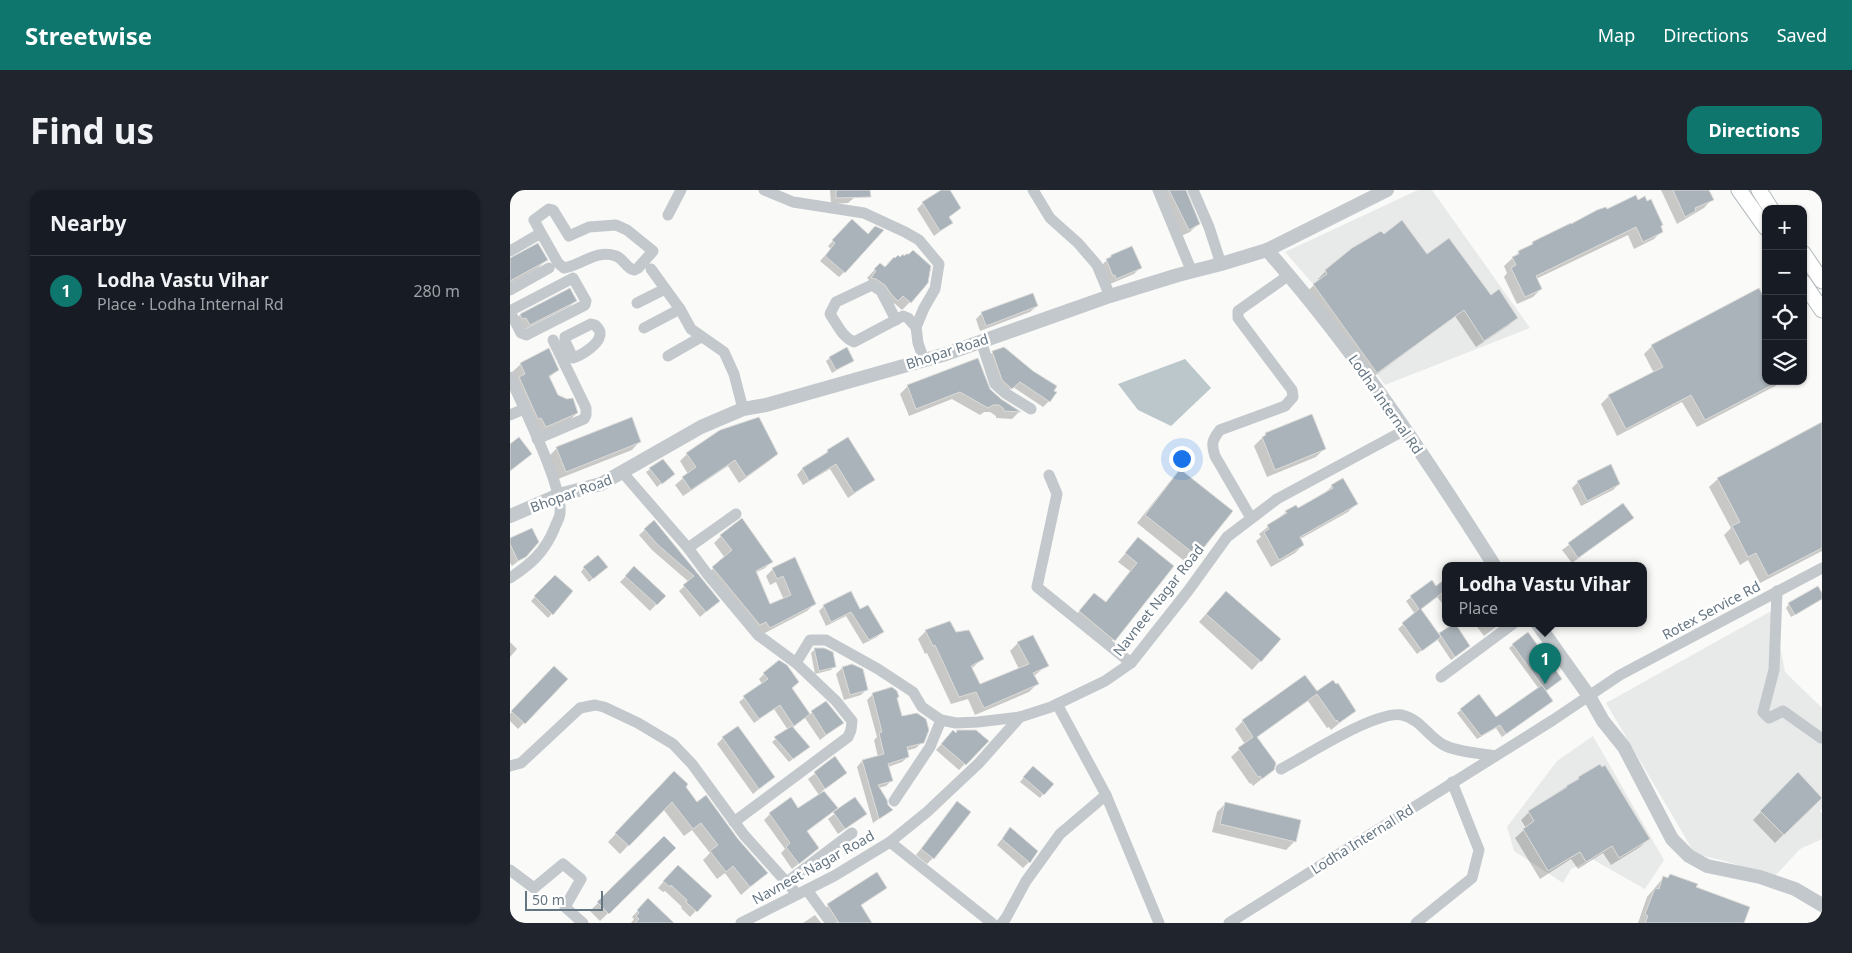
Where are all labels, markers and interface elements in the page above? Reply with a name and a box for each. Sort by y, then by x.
text: Streetwise [25,19,152,52]
text: Map [1598,23,1635,47]
text: Directions [1663,23,1749,47]
text: Saved [1777,23,1827,47]
button: Directions [1687,106,1822,154]
text: Find us [30,107,154,154]
map controls [1762,205,1807,385]
button: + [1762,205,1807,250]
text: Nearby [50,209,126,237]
button: − [1762,250,1807,295]
text: Lodha Vastu Vihar [97,267,269,293]
text: 1 [61,280,71,302]
text: 280 m [413,280,460,302]
text: Place · Lodha Internal Rd [97,293,284,315]
button: locate [1762,295,1807,340]
street label: Bhopar Road [903,329,991,373]
button: layers [1762,340,1807,385]
street label: Lodha Internal Rd [1344,350,1428,458]
your location [1169,446,1195,472]
street label: Bhopar Road [527,469,615,517]
street label: Navneet Nagar Road [1108,540,1208,660]
popup [1442,562,1647,627]
text: Lodha Vastu Vihar [1459,571,1630,597]
street label: Rotex Service Rd [1659,576,1763,644]
text: Place [1459,597,1498,619]
pin: 1 [1529,643,1561,684]
street label: Lodha Internal Rd [1307,800,1417,878]
street label: Navneet Nagar Road [749,826,877,908]
scale bar [525,888,602,911]
text: 50 m [532,890,565,909]

